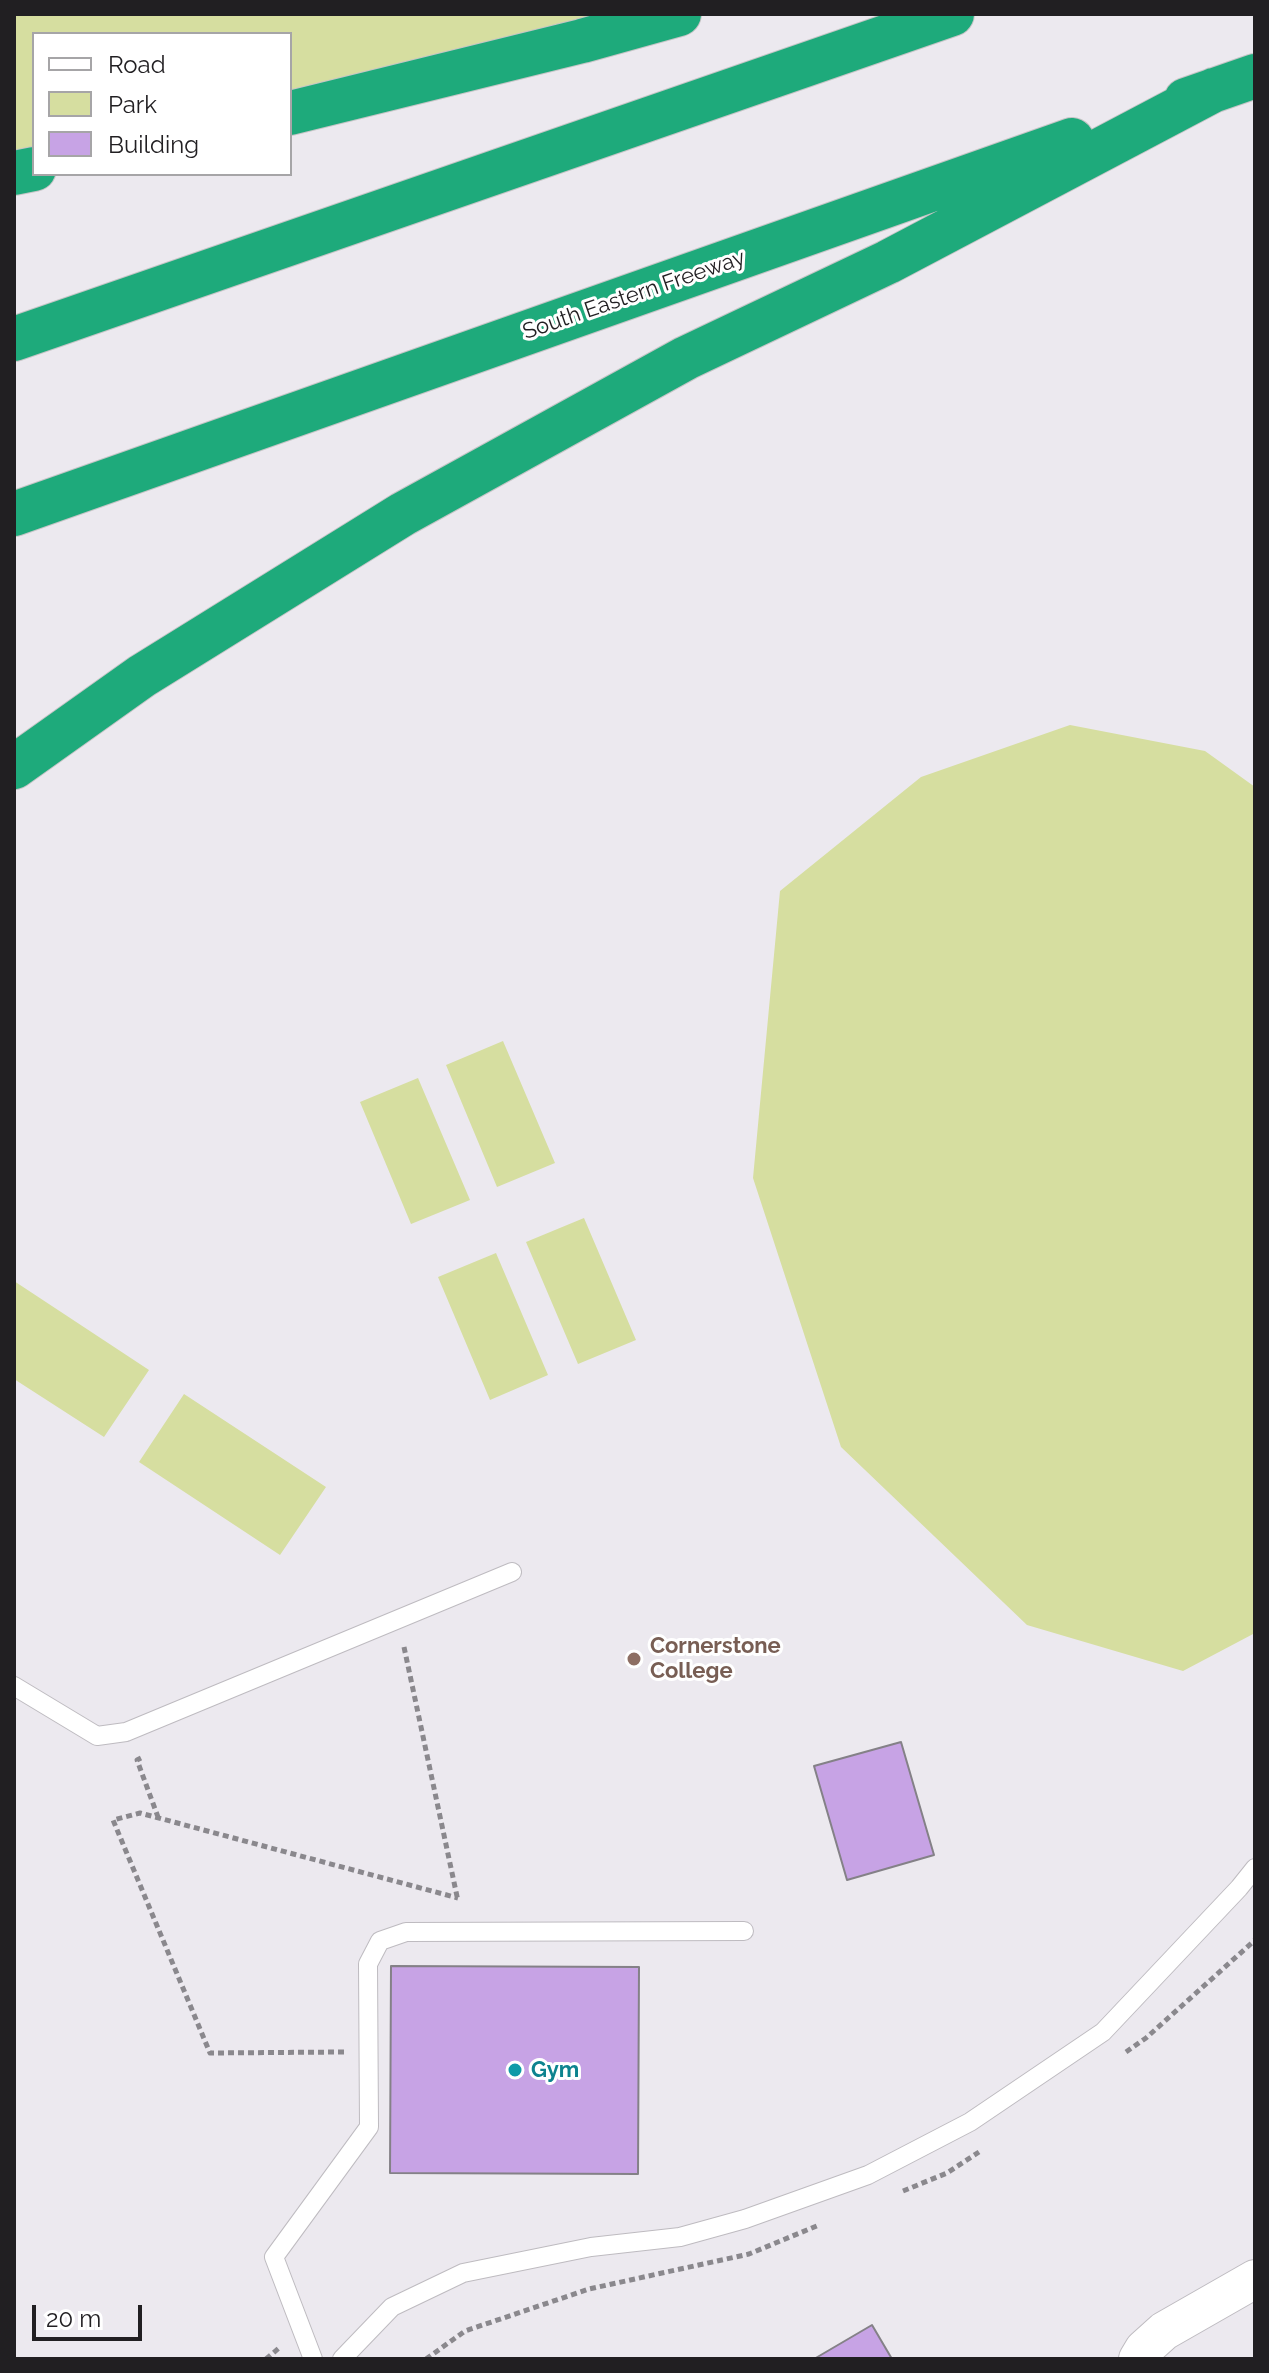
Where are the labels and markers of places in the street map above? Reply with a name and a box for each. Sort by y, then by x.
place label: Cornerstone College [650,1633,781,1684]
marker: Cornerstone College [625,1650,643,1668]
place label: Gym [531,2057,579,2083]
marker: Gym [506,2061,524,2079]

